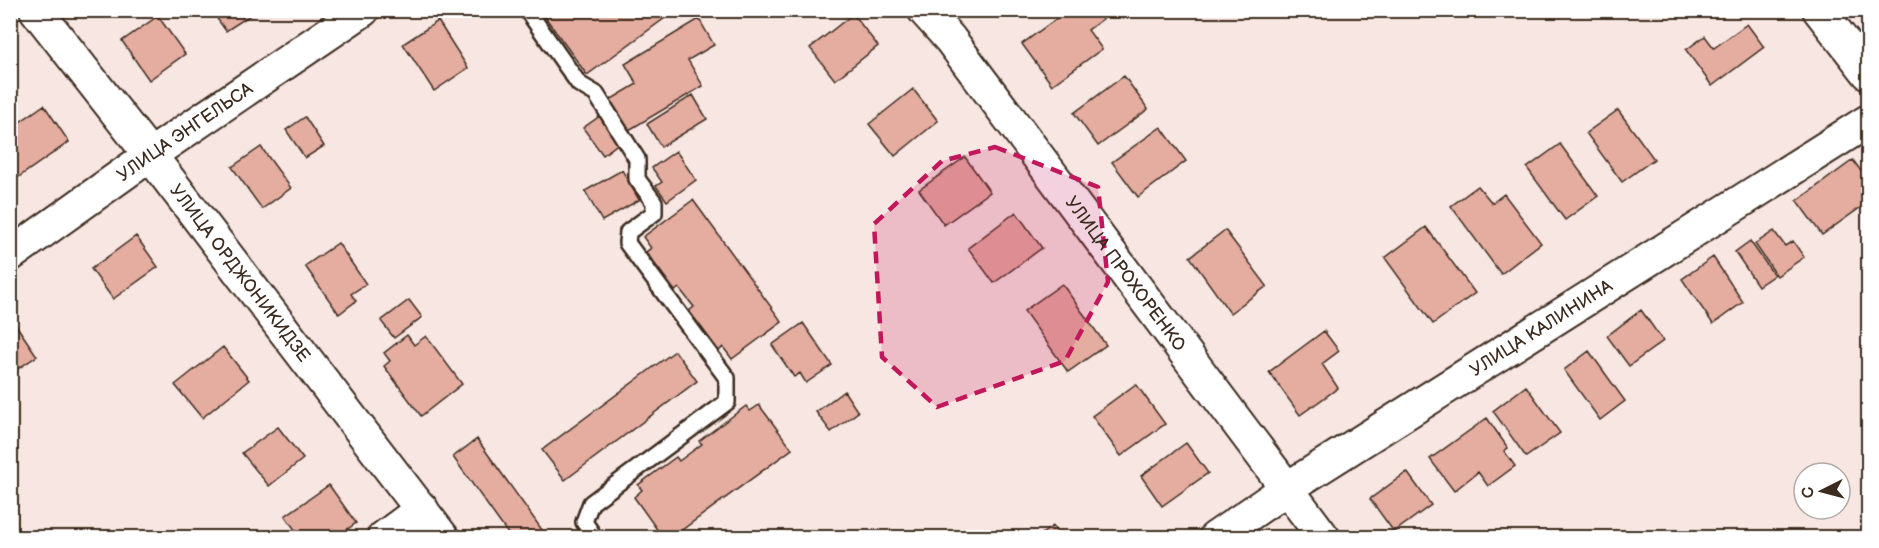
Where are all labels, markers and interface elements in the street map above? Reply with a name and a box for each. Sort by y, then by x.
street label: УЛИЦА ЭНГЕЛЬСА [113,78,257,186]
street label: УЛИЦА ОРДЖОНИКИДЗЕ [165,180,314,366]
street label: УЛИЦА ПРОХОРЕНКО [1061,192,1190,355]
street label: УЛИЦА КАЛИНИНА [1466,275,1616,381]
north arrow [1792,461,1852,521]
text: С [1799,486,1819,499]

